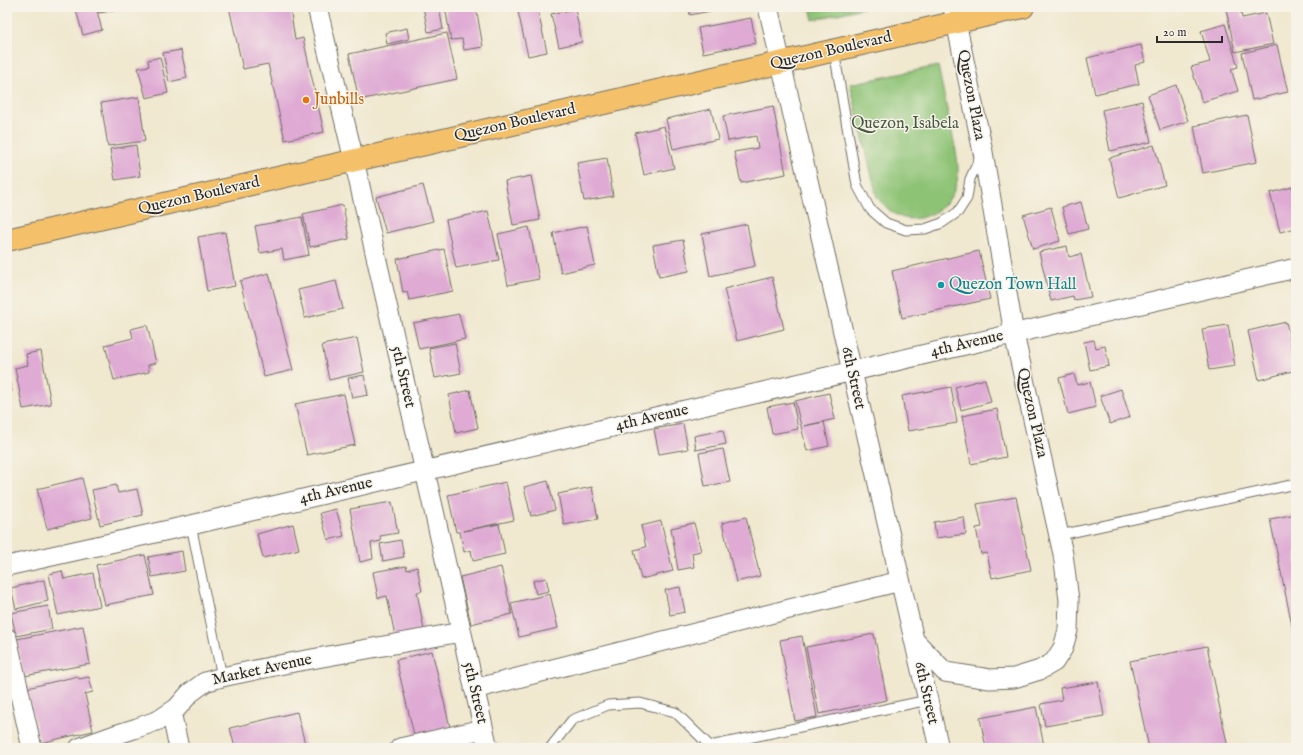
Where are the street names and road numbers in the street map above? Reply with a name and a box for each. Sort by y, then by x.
street label: Quezon Boulevard [768,27,894,75]
street label: Quezon Plaza [952,48,990,142]
street label: Quezon Boulevard [452,99,578,147]
street label: Quezon Boulevard [136,172,262,220]
street label: 4th Avenue [929,326,1005,362]
street label: 5th Street [386,344,420,410]
street label: 6th Street [836,345,870,412]
street label: Quezon Plaza [1012,366,1052,460]
street label: 4th Avenue [614,400,690,436]
street label: 4th Avenue [298,473,374,509]
street label: Market Avenue [210,650,314,690]
street label: 5th Street [458,660,492,726]
street label: 6th Street [909,660,943,727]

